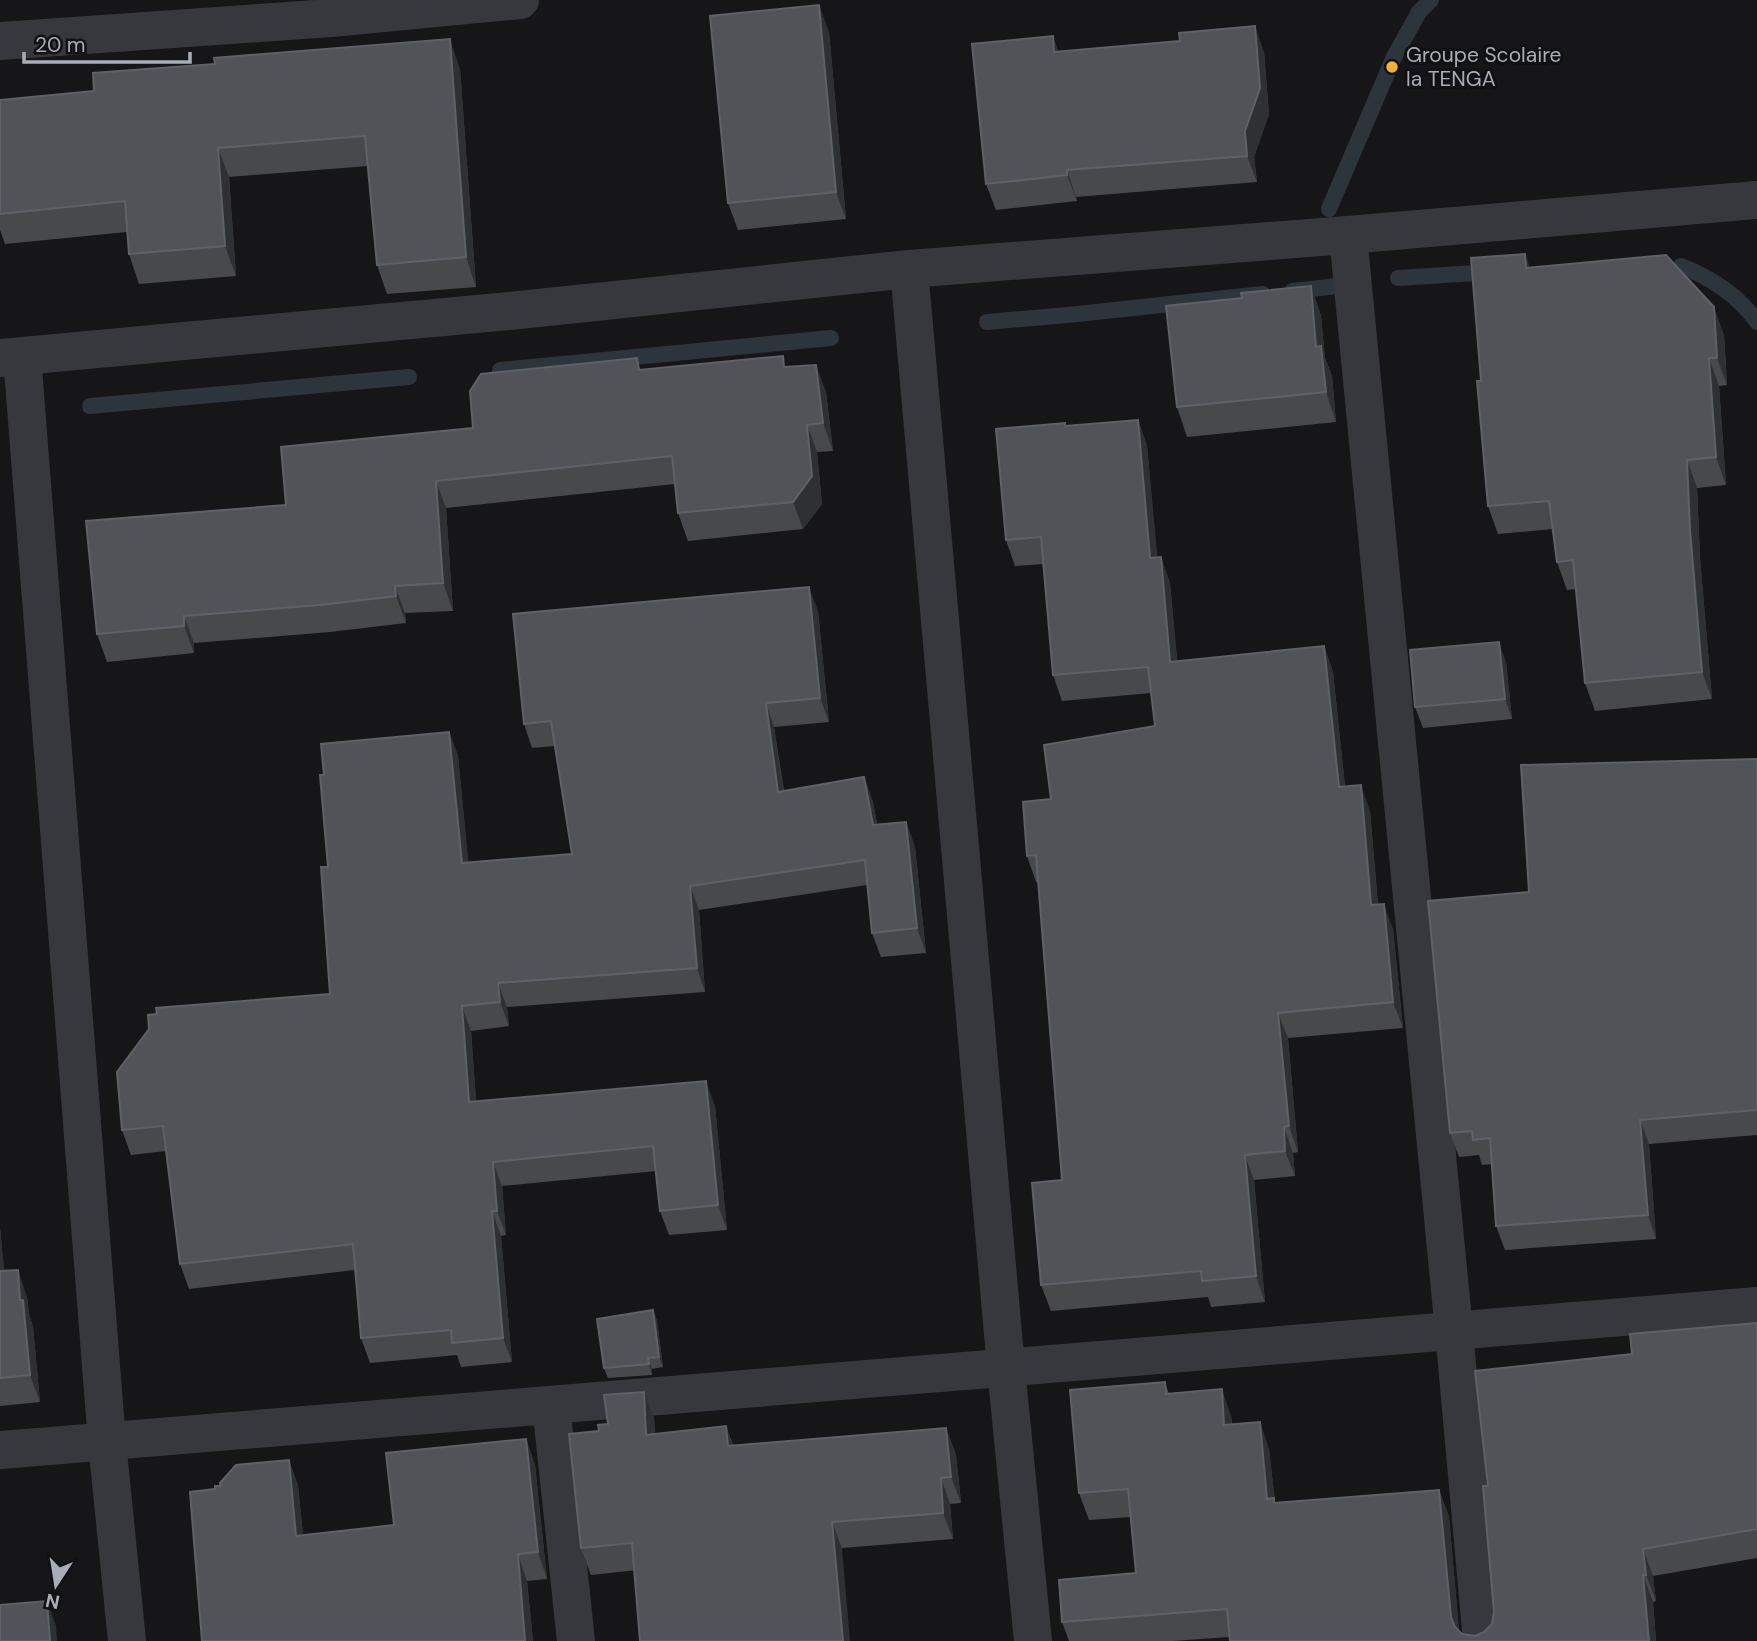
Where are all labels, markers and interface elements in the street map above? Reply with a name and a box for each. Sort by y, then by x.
scale bar [24,21,191,65]
text: 20 m [35,31,86,59]
place label: Groupe Scolaire la TENGA [1406,41,1562,93]
marker: Groupe Scolaire la TENGA [1384,59,1400,75]
north arrow [21,1550,91,1620]
text: N [43,1587,62,1615]

